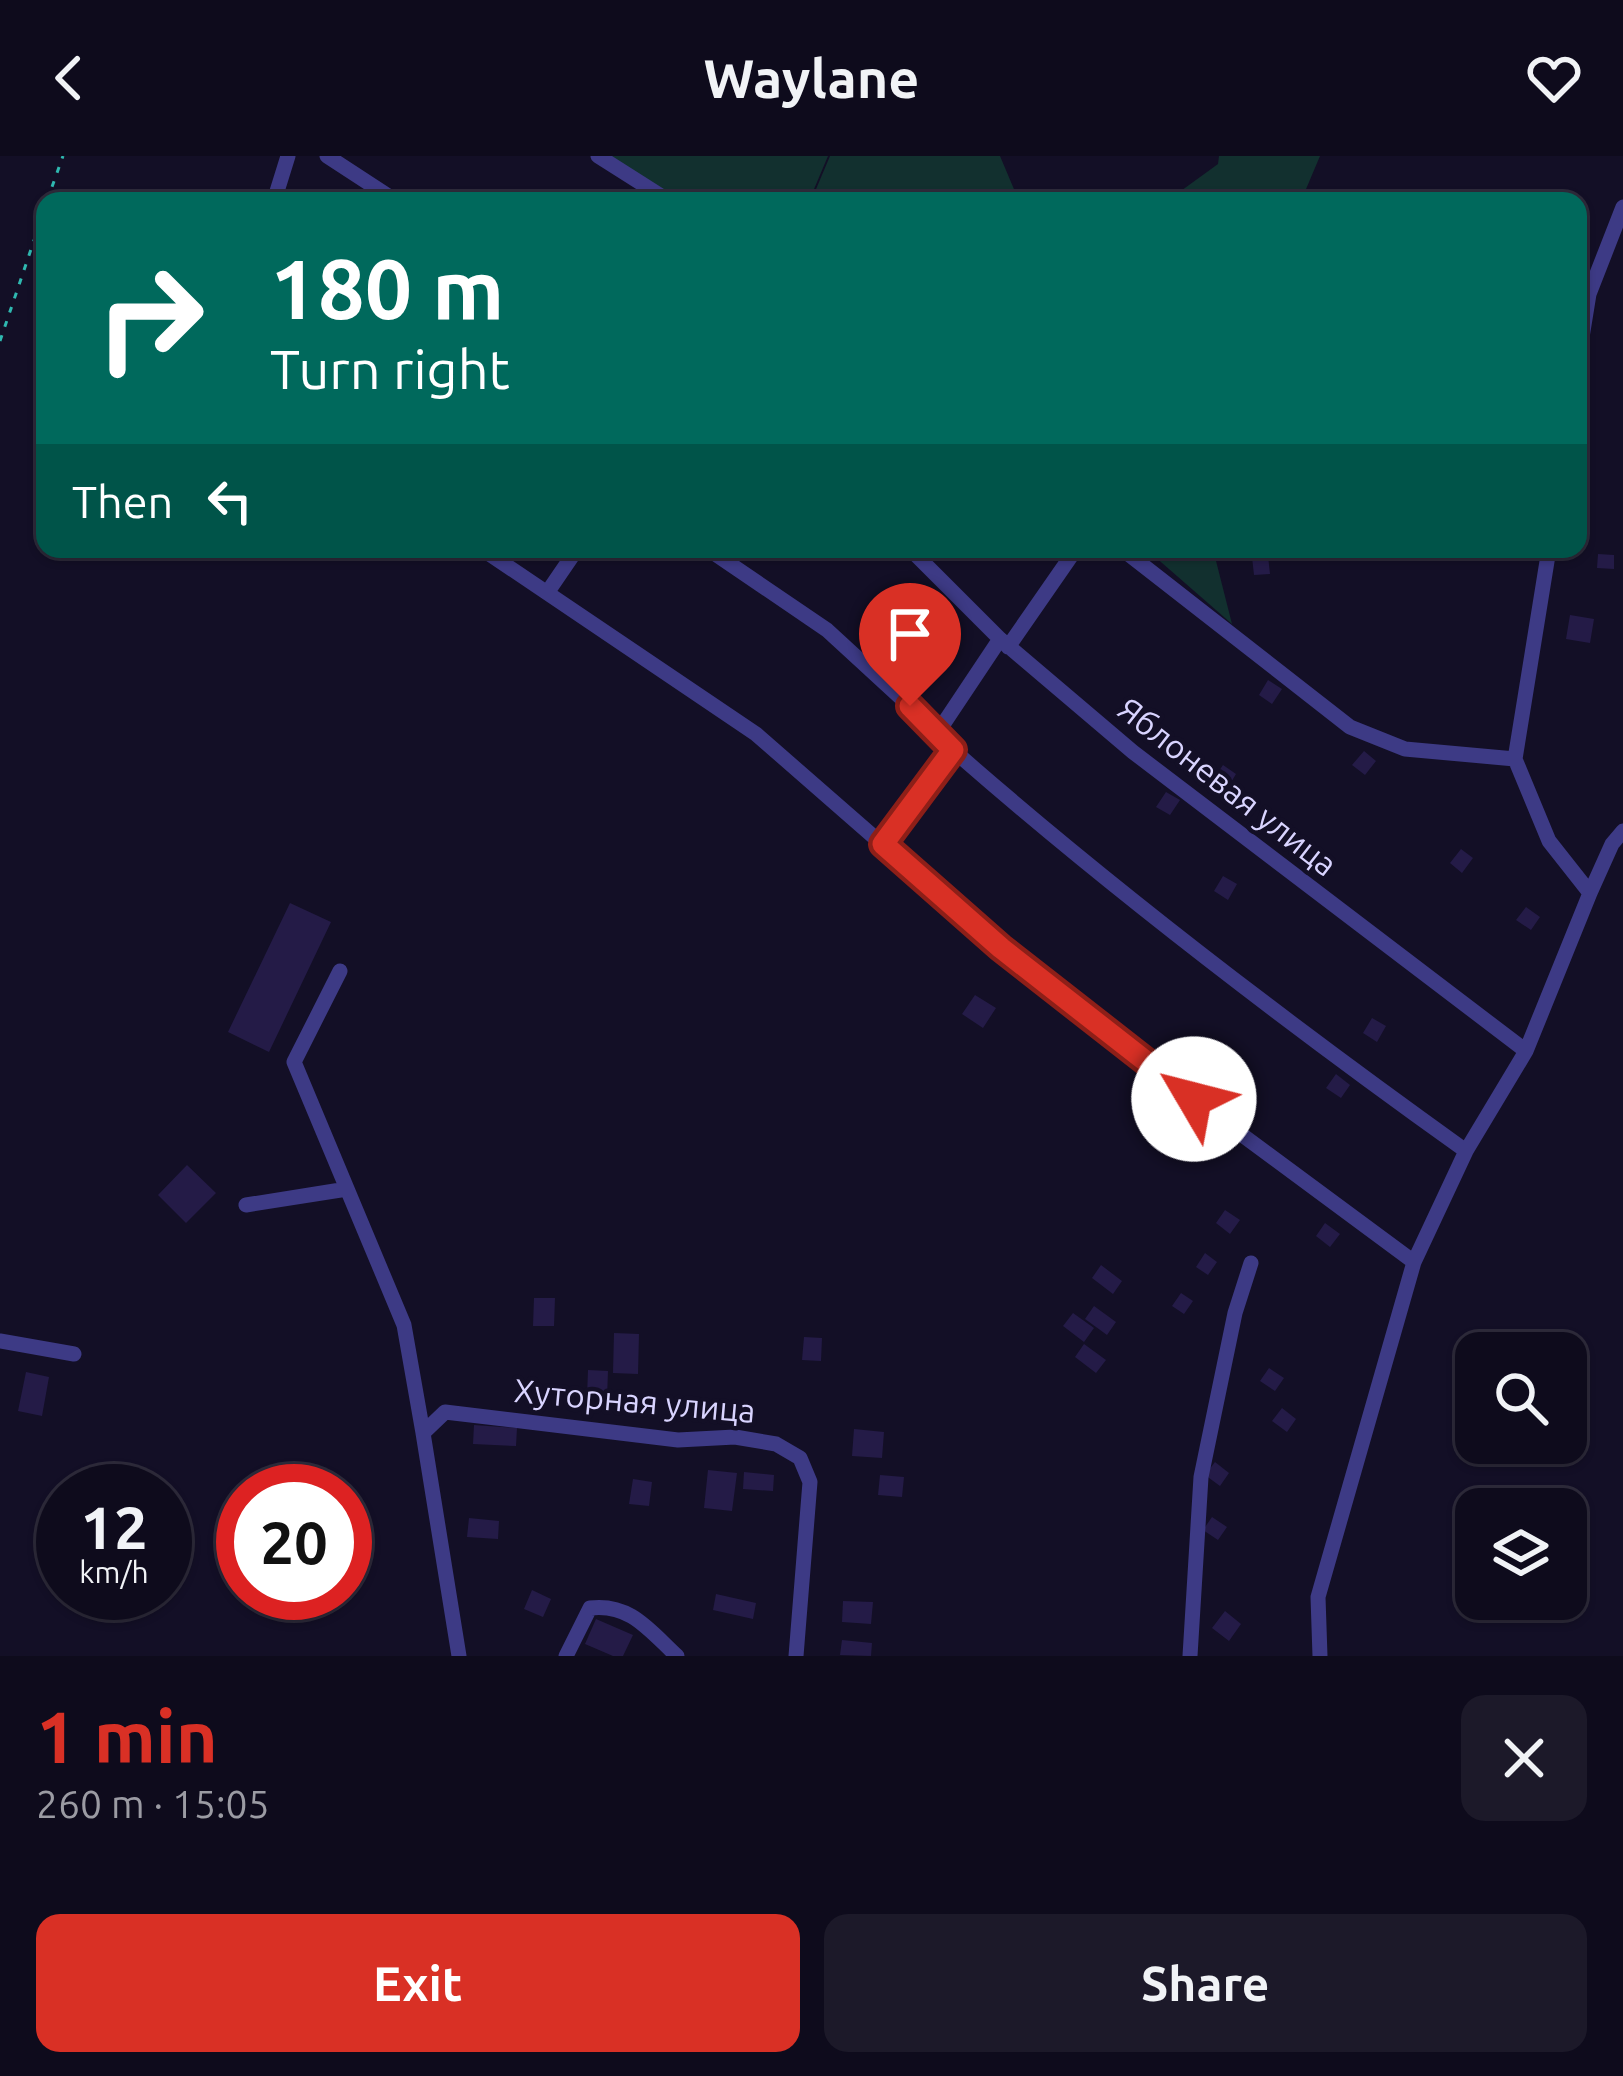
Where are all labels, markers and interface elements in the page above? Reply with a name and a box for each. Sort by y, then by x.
icon: back [36,45,102,111]
icon: heart [1521,45,1587,111]
text: Waylane [704,48,919,108]
icon: right [72,240,228,396]
text: 180 m [270,241,504,335]
text: Turn right [270,339,510,399]
icon: left [197,468,263,534]
text: Then [72,476,173,527]
pin [859,583,961,706]
icon: arrive [877,601,943,667]
street label: Яблоневая улица [1111,689,1345,883]
position arrow [1131,1036,1257,1162]
map controls [1455,1332,1587,1620]
button: search [1455,1332,1587,1464]
street label: Хуторная улица [513,1371,757,1429]
speed limit sign: 20 [216,1464,372,1620]
button: layers [1455,1488,1587,1620]
text: 12 [80,1493,148,1560]
text: km/h [79,1555,149,1589]
button: close [1461,1695,1587,1821]
text: 1 min [36,1696,218,1777]
text: 260 m · 15:05 [36,1782,270,1825]
button: Exit [36,1914,800,2052]
button: Share [824,1914,1587,2052]

